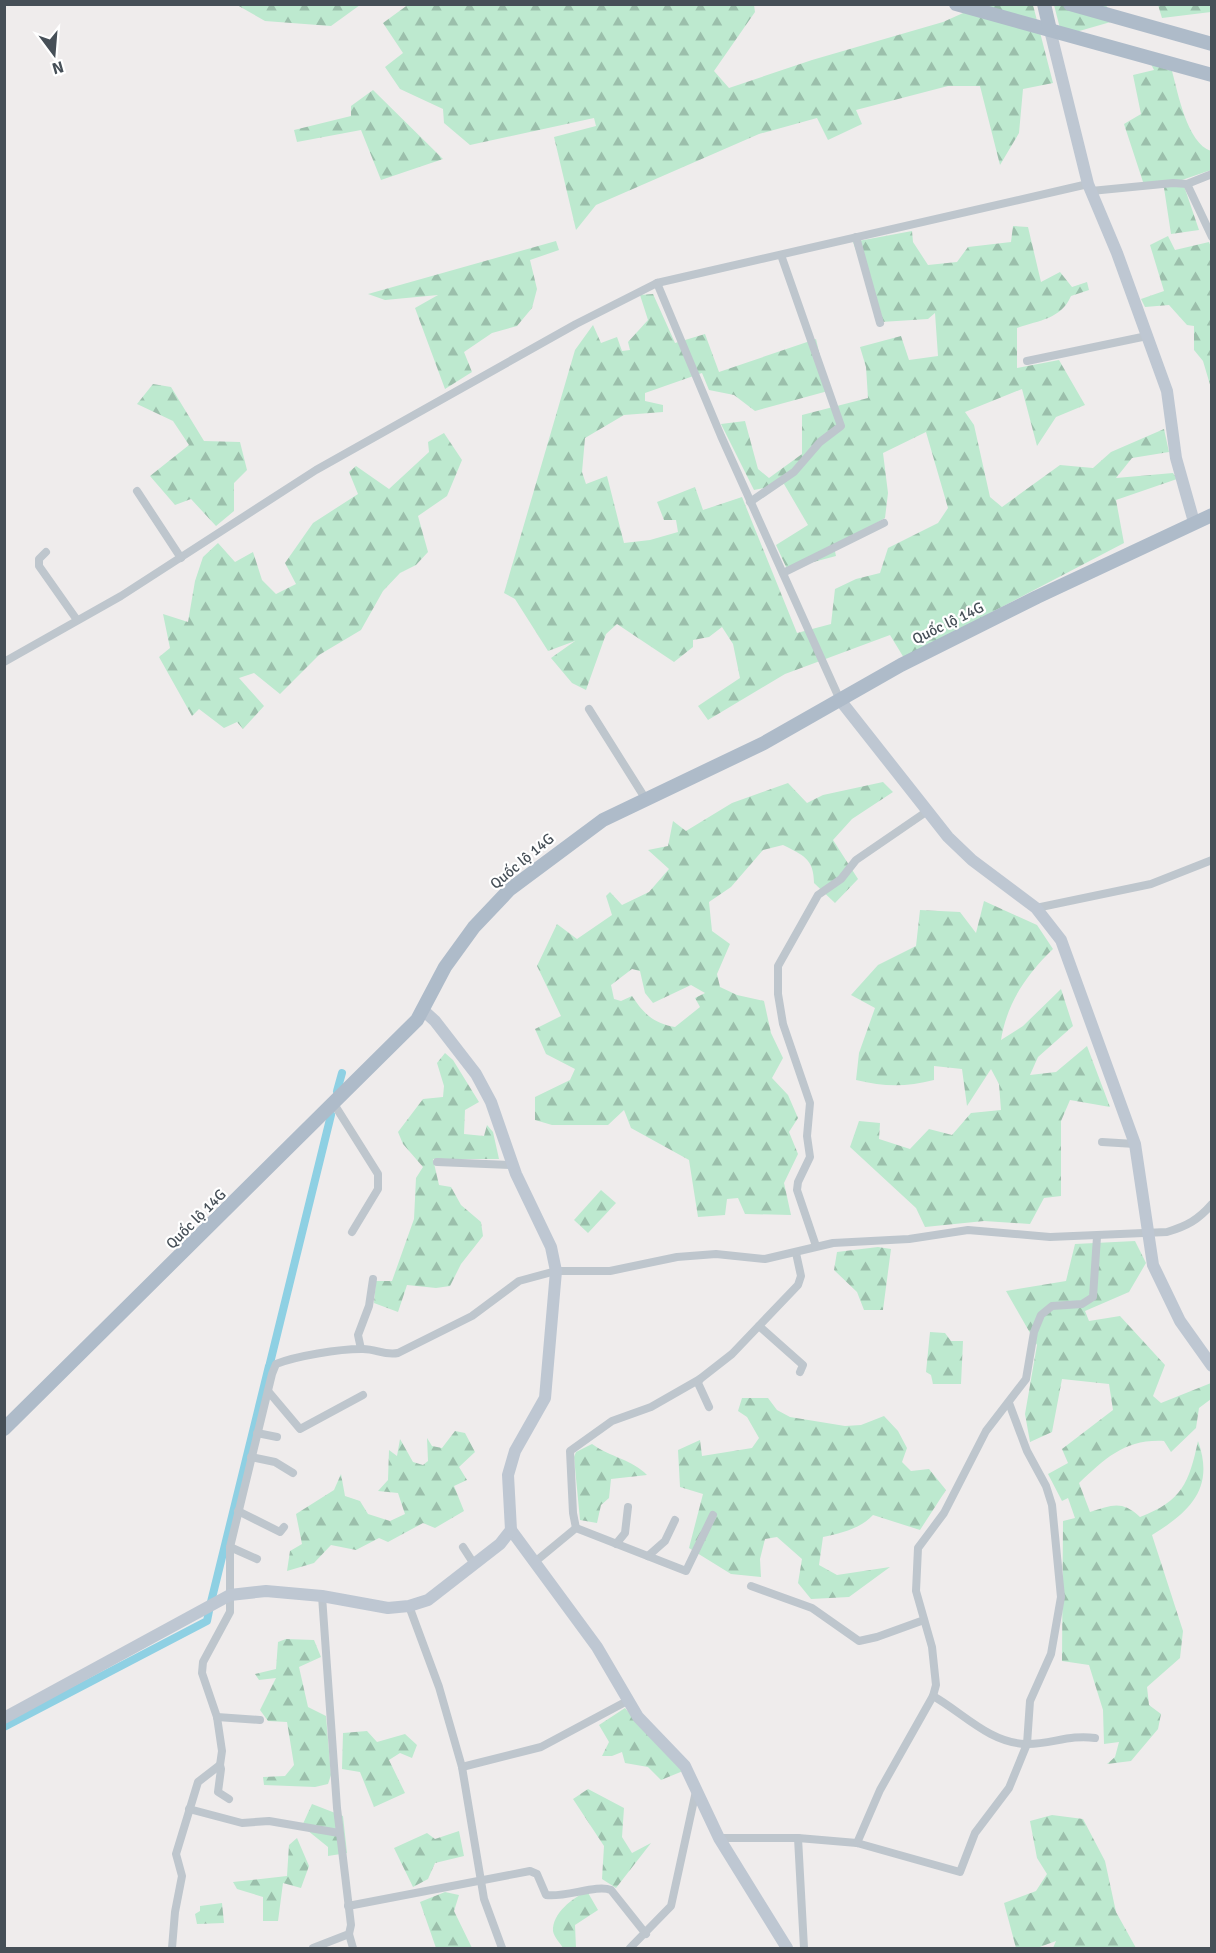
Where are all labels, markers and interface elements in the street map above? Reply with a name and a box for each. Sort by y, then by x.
north arrow [24,24,84,84]
text: N [50,56,66,79]
street label: Quốc lộ 14G [909,598,987,648]
street label: Quốc lộ 14G [487,829,557,893]
street label: Quốc lộ 14G [162,1185,230,1253]

